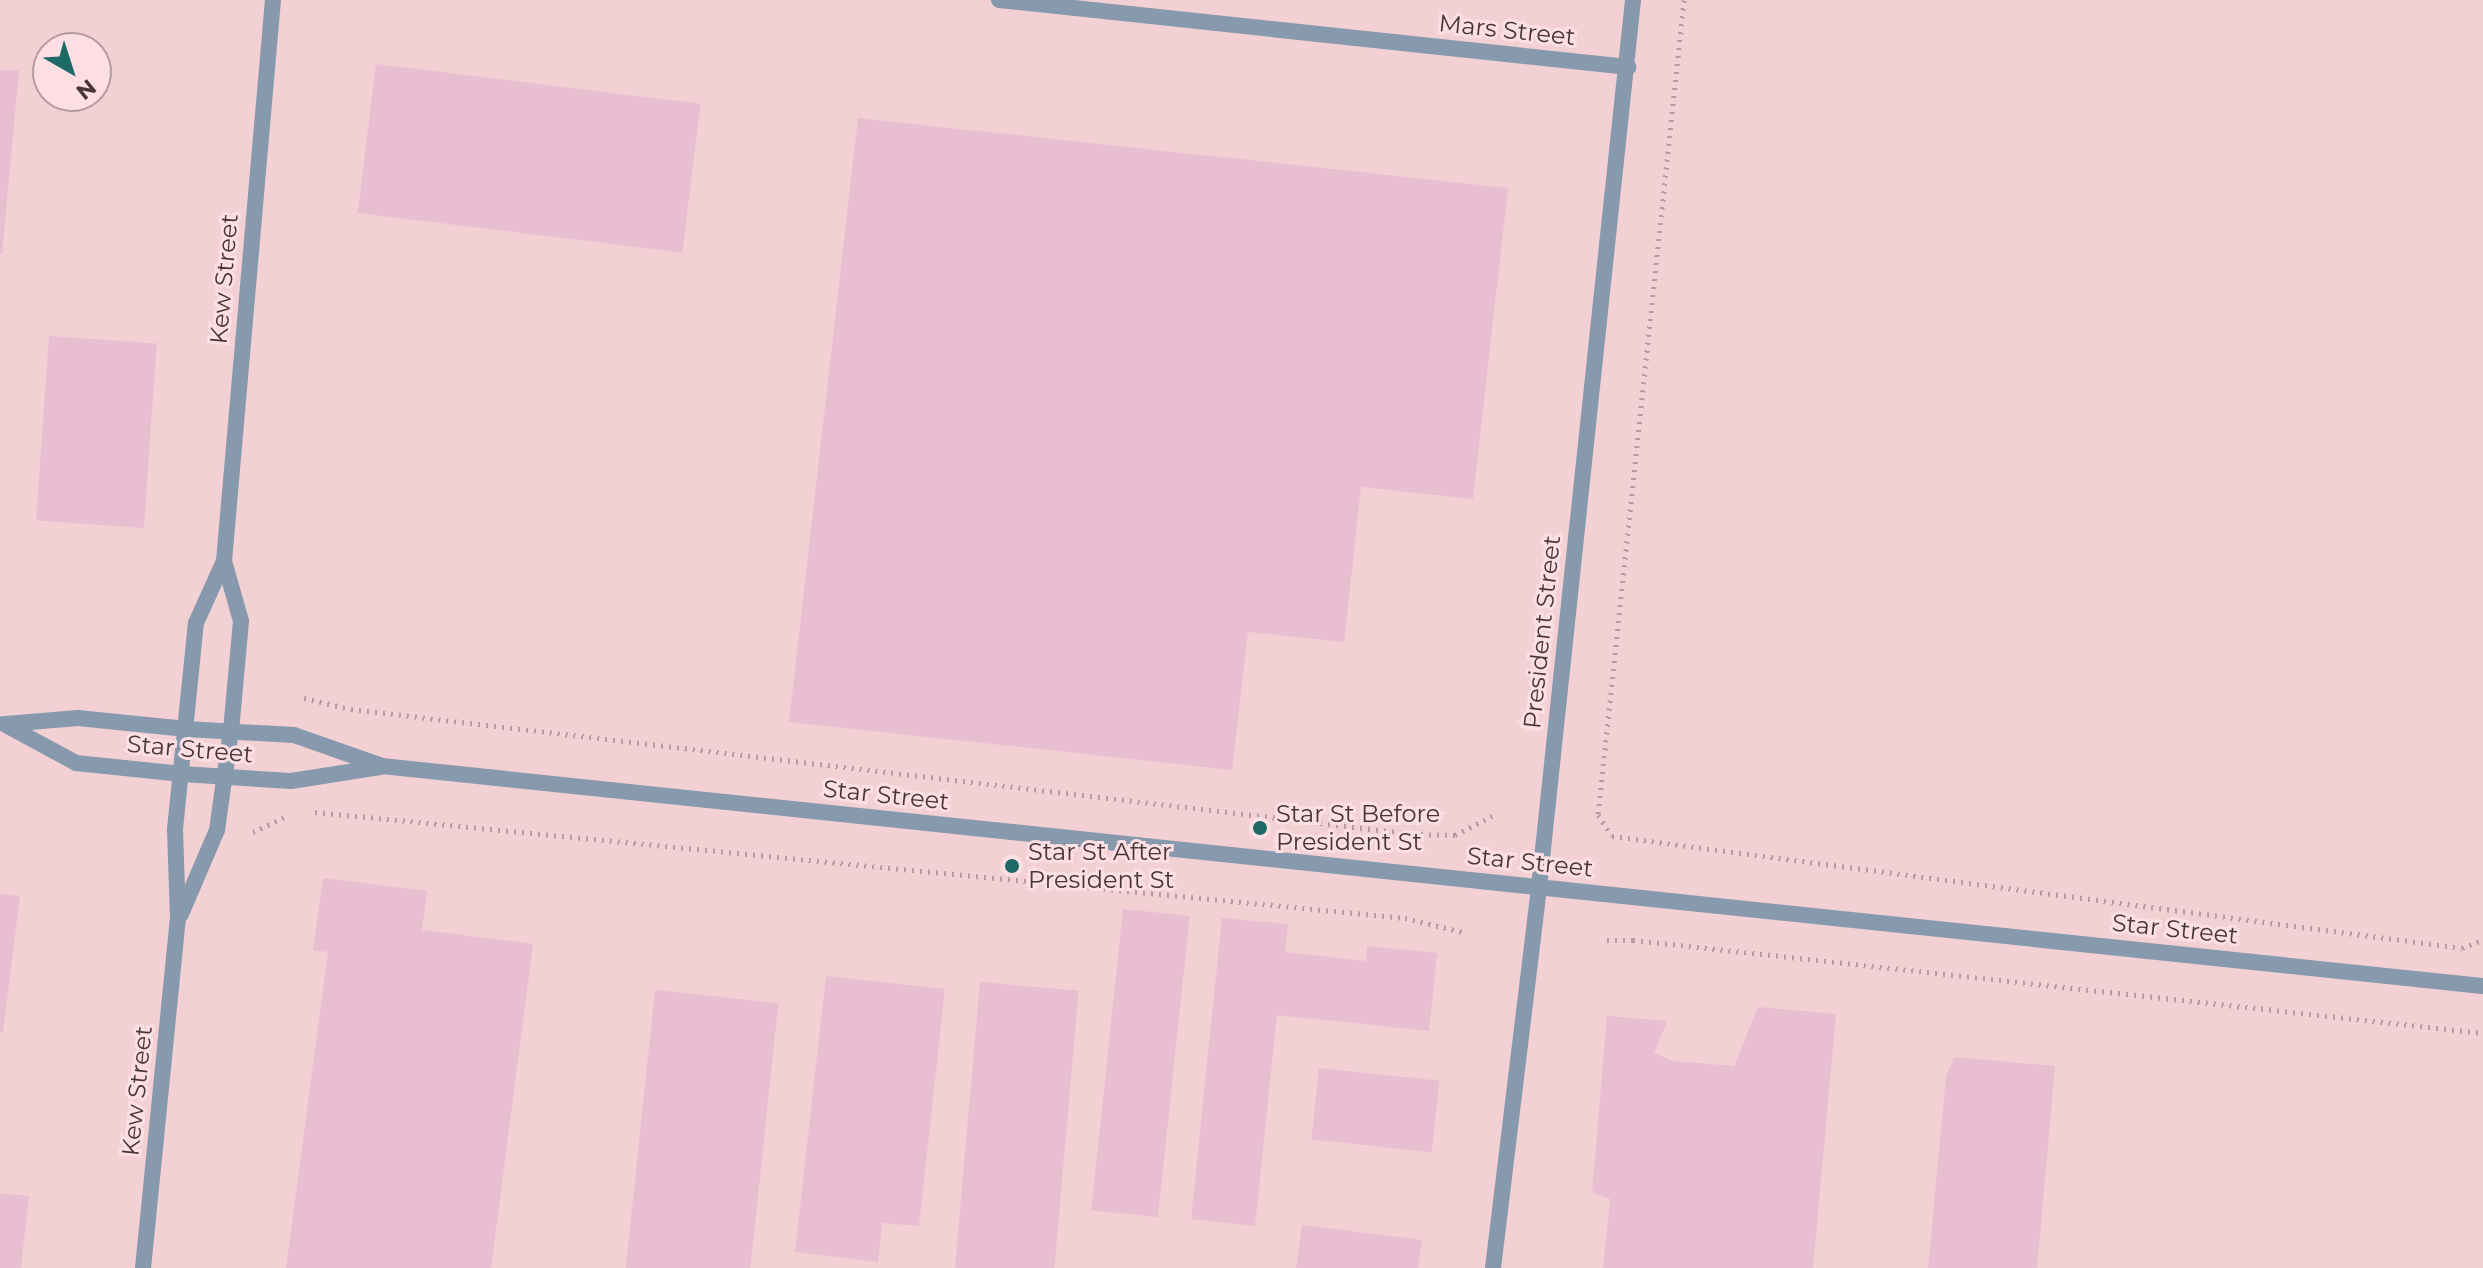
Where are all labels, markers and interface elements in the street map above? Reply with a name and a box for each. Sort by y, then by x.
street label: Mars Street [1437,9,1577,51]
north arrow [32,32,112,112]
text: N [71,73,102,106]
street label: Kew Street [204,213,244,345]
street label: President Street [1518,534,1566,730]
street label: Star Street [126,729,254,769]
street label: Star Street [822,774,950,816]
place label: Star St Before President St [1276,800,1440,856]
marker: Star St Before President St [1251,819,1269,837]
place label: Star St After President St [1028,838,1174,894]
street label: Star Street [1466,841,1594,883]
marker: Star St After President St [1003,857,1021,875]
street label: Star Street [2111,908,2239,950]
street label: Kew Street [116,1025,158,1157]

